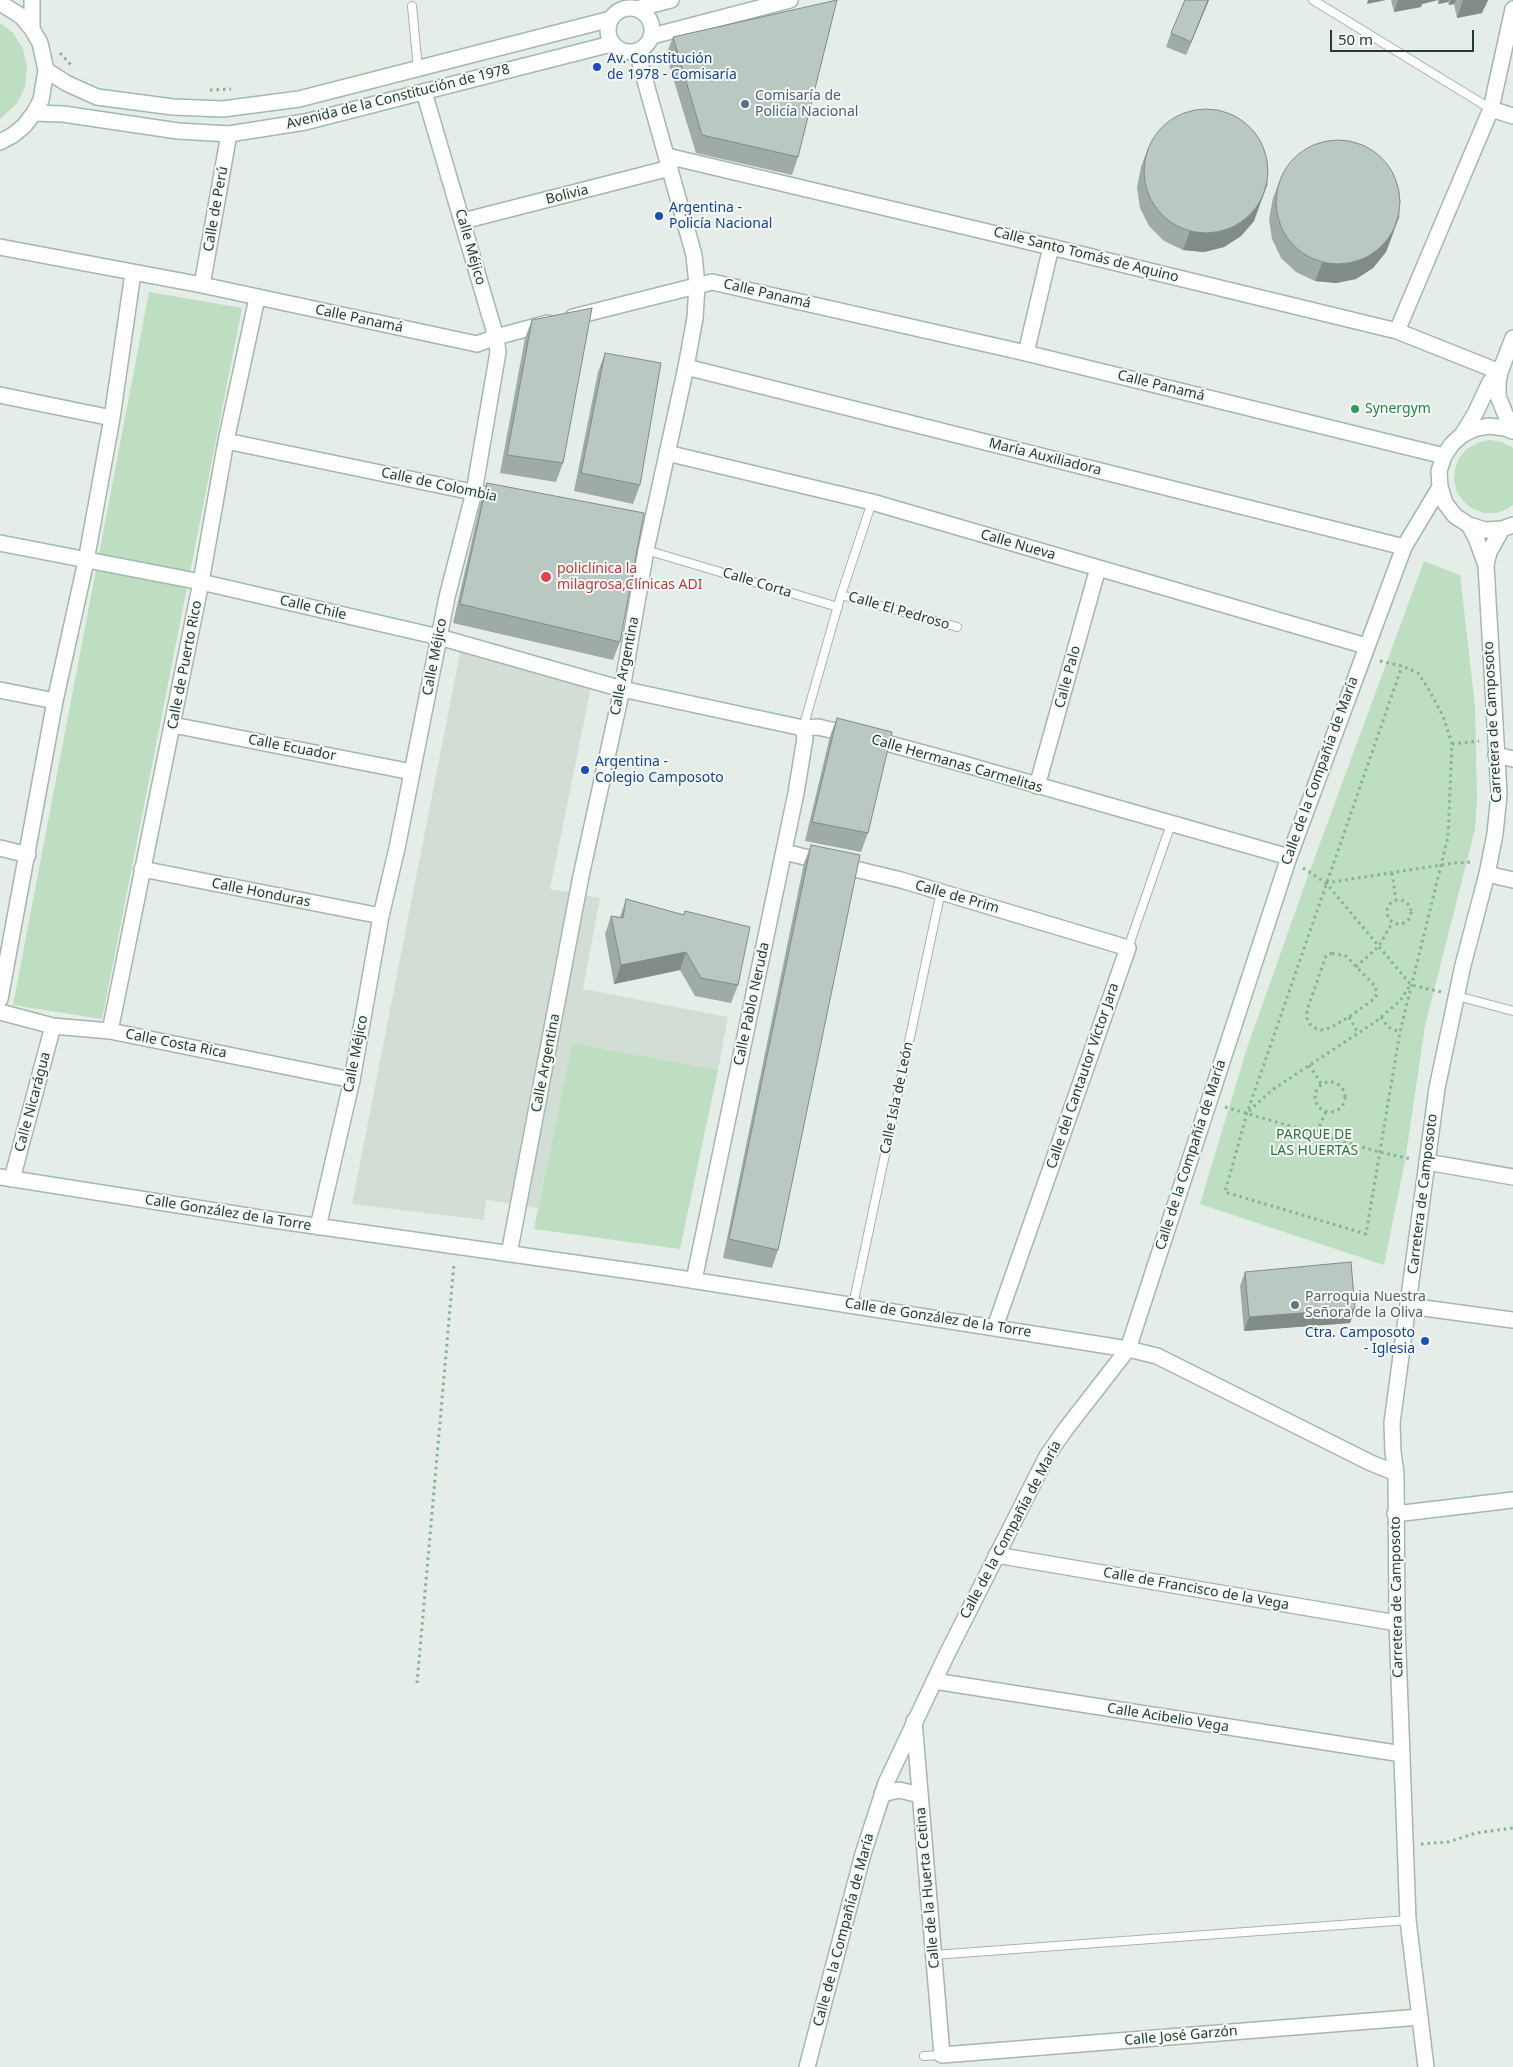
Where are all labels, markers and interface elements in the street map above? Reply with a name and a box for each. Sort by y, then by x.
scale bar [1333,20,1477,52]
text: 50 m [1338,29,1373,49]
place label: Av. Constitución de 1978 - Comisaría [607,51,737,84]
street label: Avenida de la Constitución de 1978 [284,61,512,133]
marker: Av. Constitución de 1978 - Comisaría [591,61,603,73]
place label: Comisaría de Policía Nacional [755,88,858,120]
marker: Comisaría de Policía Nacional [739,98,751,110]
street label: Calle de Perú [200,165,232,253]
street label: Bolivia [544,182,590,208]
place label: Argentina - Policía Nacional [669,200,772,232]
street label: Calle Méjico [451,207,489,287]
marker: Argentina - Policía Nacional [653,210,665,222]
street label: Calle Santo Tomás de Aquino [992,224,1180,286]
street label: Calle Panamá [722,276,812,312]
street label: Calle Panamá [314,302,404,336]
street label: Calle Panamá [1116,367,1206,405]
place label: Synergym [1365,401,1431,417]
marker: Synergym [1349,403,1361,415]
street label: María Auxiliadora [987,435,1103,479]
street label: Calle de Colombia [379,464,499,506]
street label: Calle Nueva [979,526,1057,564]
place label: policlínica la milagrosa,Clínicas ADI [557,561,703,594]
street label: Calle Corta [720,565,794,601]
marker: policlínica la milagrosa,Clínicas ADI [539,570,553,584]
street label: Calle El Pedroso [846,589,952,633]
street label: Calle Chile [278,592,348,624]
street label: Calle de Puerto Rico [164,599,206,731]
street label: Calle Argentina [607,615,643,717]
street label: Calle Méjico [419,617,451,697]
street label: Carretera de Camposoto [1480,641,1506,803]
street label: Calle Palo [1052,644,1084,710]
street label: Calle de la Compañía de María [1278,674,1362,868]
street label: Calle Ecuador [247,731,337,765]
street label: Calle Hermanas Carmelitas [869,731,1045,797]
place label: Argentina - Colegio Camposoto [595,754,724,786]
marker: Argentina - Colegio Camposoto [579,764,591,776]
street label: Calle Honduras [210,875,312,911]
street label: Calle de Prim [913,877,1001,917]
street label: Calle Pablo Neruda [731,941,773,1067]
street label: Calle del Cantautor Víctor Jara [1043,981,1123,1171]
street label: Calle Argentina [528,1012,564,1114]
street label: Calle Méjico [340,1014,372,1094]
street label: Calle Costa Rica [124,1026,228,1062]
street label: Calle Isla de León [877,1040,917,1156]
street label: Calle Nicarágua [12,1050,54,1154]
street label: Calle de la Compañía de María [1152,1058,1230,1252]
street label: Carretera de Camposoto [1405,1113,1441,1275]
park label: PARQUE DE LAS HUERTAS [1270,1127,1358,1160]
street label: Calle González de la Torre [143,1192,313,1234]
place label: Parroquia Nuestra Señora de la Oliva [1305,1289,1426,1321]
street label: Calle de González de la Torre [844,1295,1032,1341]
marker: Parroquia Nuestra Señora de la Oliva [1289,1299,1301,1311]
place label: Ctra. Camposoto - Iglesia [1305,1325,1415,1358]
marker: Ctra. Camposoto - Iglesia [1419,1335,1431,1347]
street label: Calle de la Compañía de María [957,1438,1065,1622]
street label: Carretera de Camposoto [1387,1516,1407,1678]
street label: Calle de Francisco de la Vega [1102,1564,1290,1614]
street label: Calle Acibelio Vega [1106,1700,1230,1736]
street label: Calle de la Huerta Cetina [913,1807,943,1969]
street label: Calle de la Compañía de María [810,1832,878,2028]
street label: Calle José Garzón [1124,2023,1238,2049]

